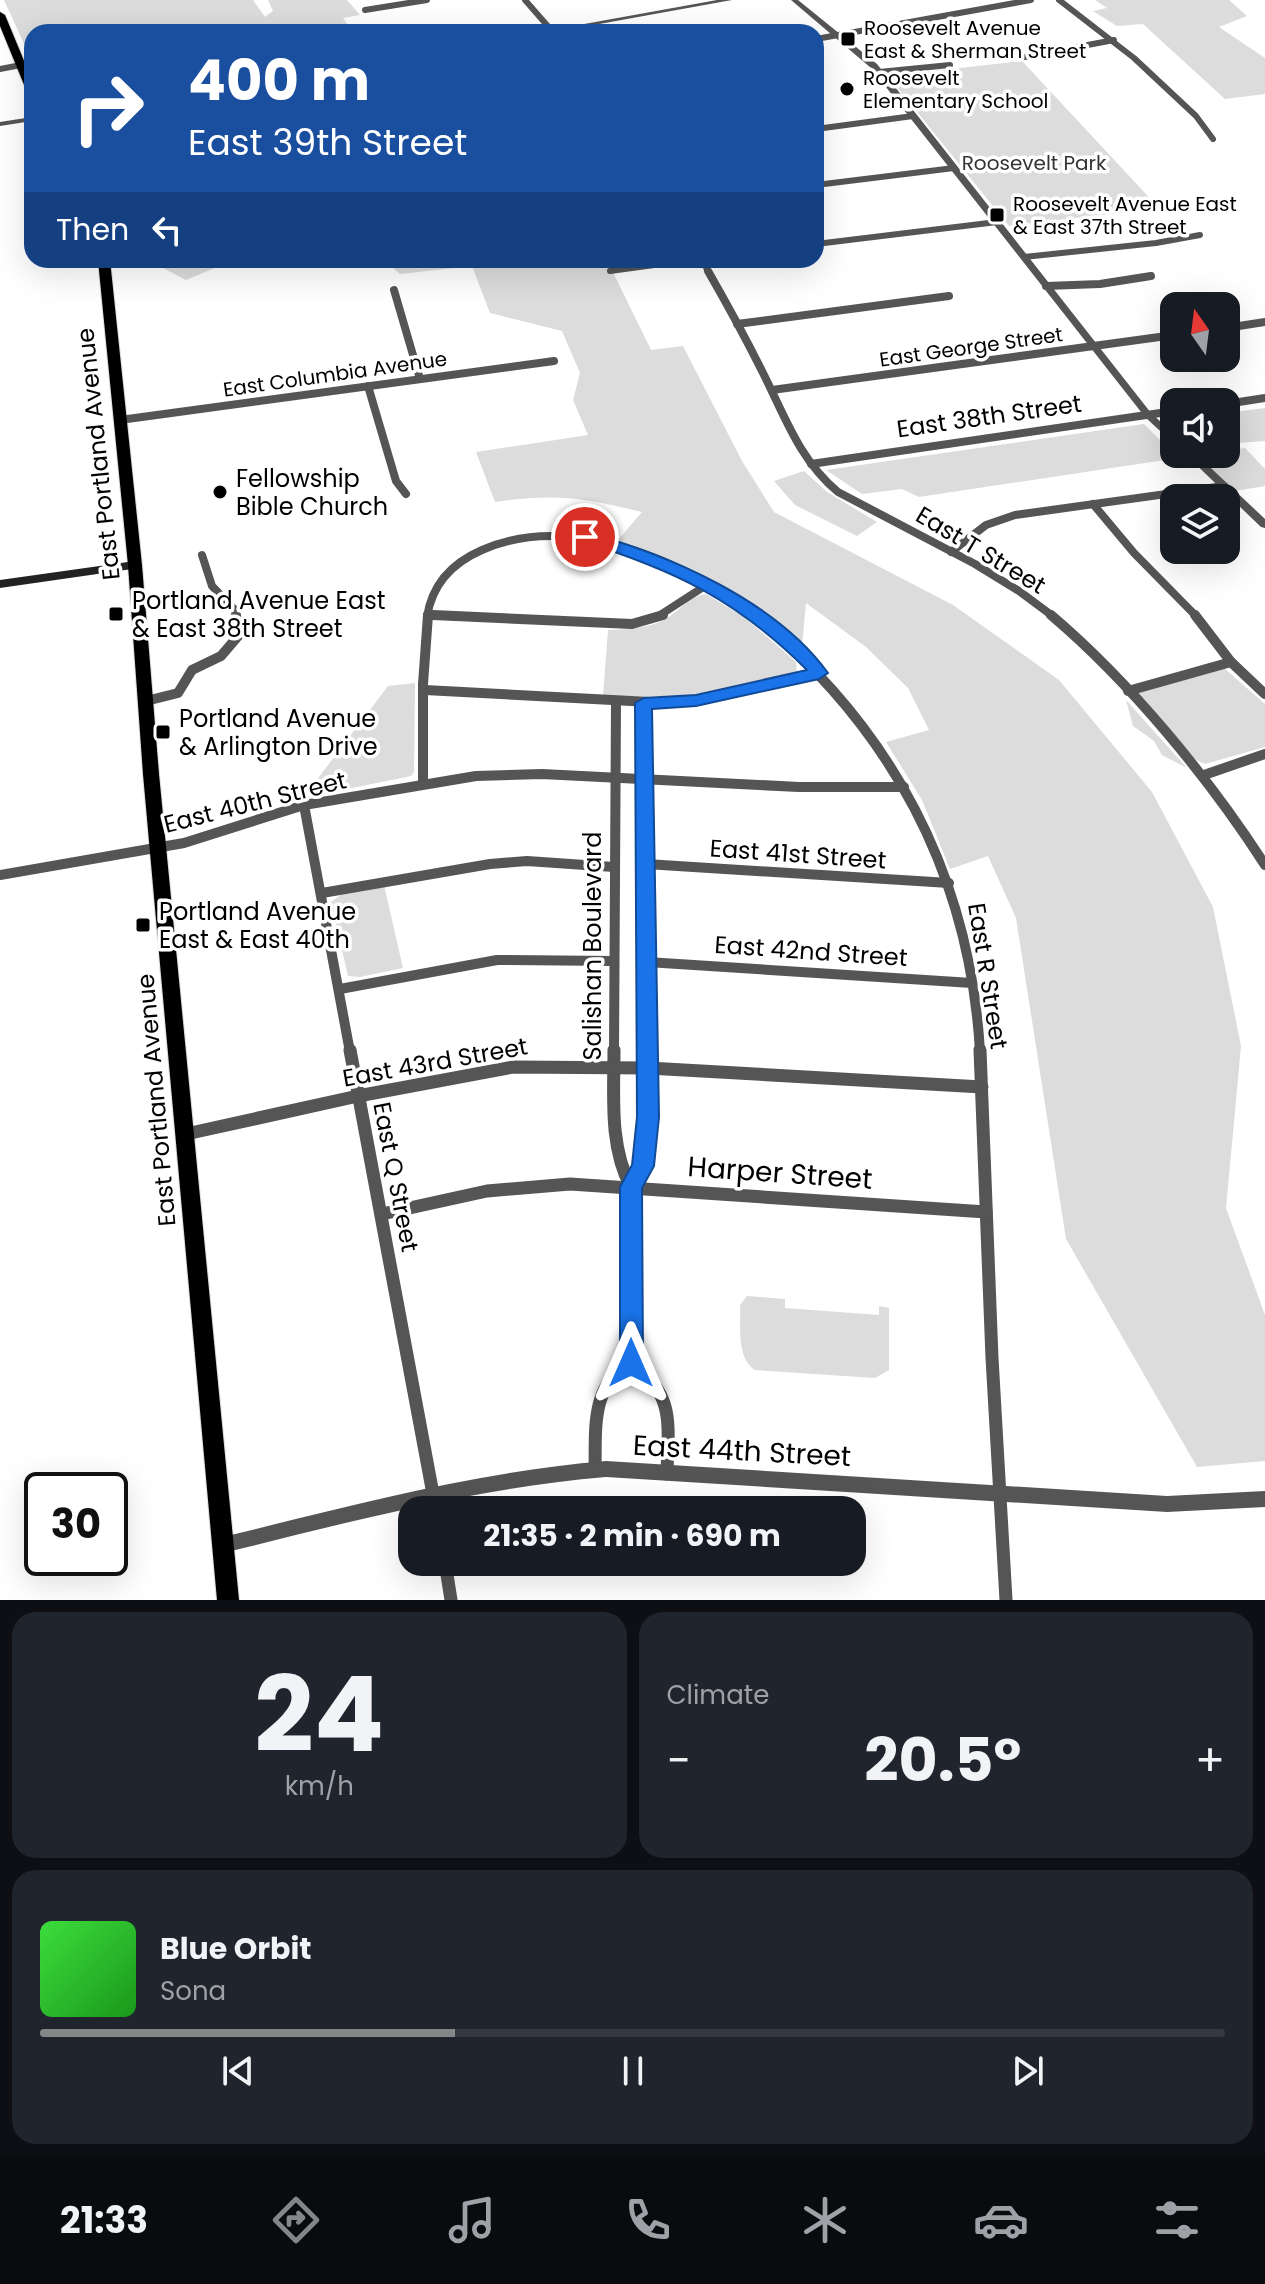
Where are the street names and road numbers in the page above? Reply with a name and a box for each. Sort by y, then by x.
street label: East George Street [878,320,1064,374]
street label: East Portland Avenue [68,326,128,582]
street label: East Columbia Avenue [221,344,449,404]
street label: East 38th Street [894,387,1084,445]
street label: East T Street [910,498,1052,602]
street label: East 40th Street [160,763,350,841]
street label: Salishan Boulevard [576,831,609,1061]
street label: East 41st Street [709,831,887,877]
street label: East R Street [960,901,1016,1051]
street label: East 42nd Street [713,928,909,974]
street label: East Portland Avenue [129,972,183,1228]
street label: East 43rd Street [340,1029,530,1095]
street label: East Q Street [365,1099,427,1255]
street label: Harper Street [686,1147,874,1199]
street label: East 44th Street [632,1426,852,1476]

